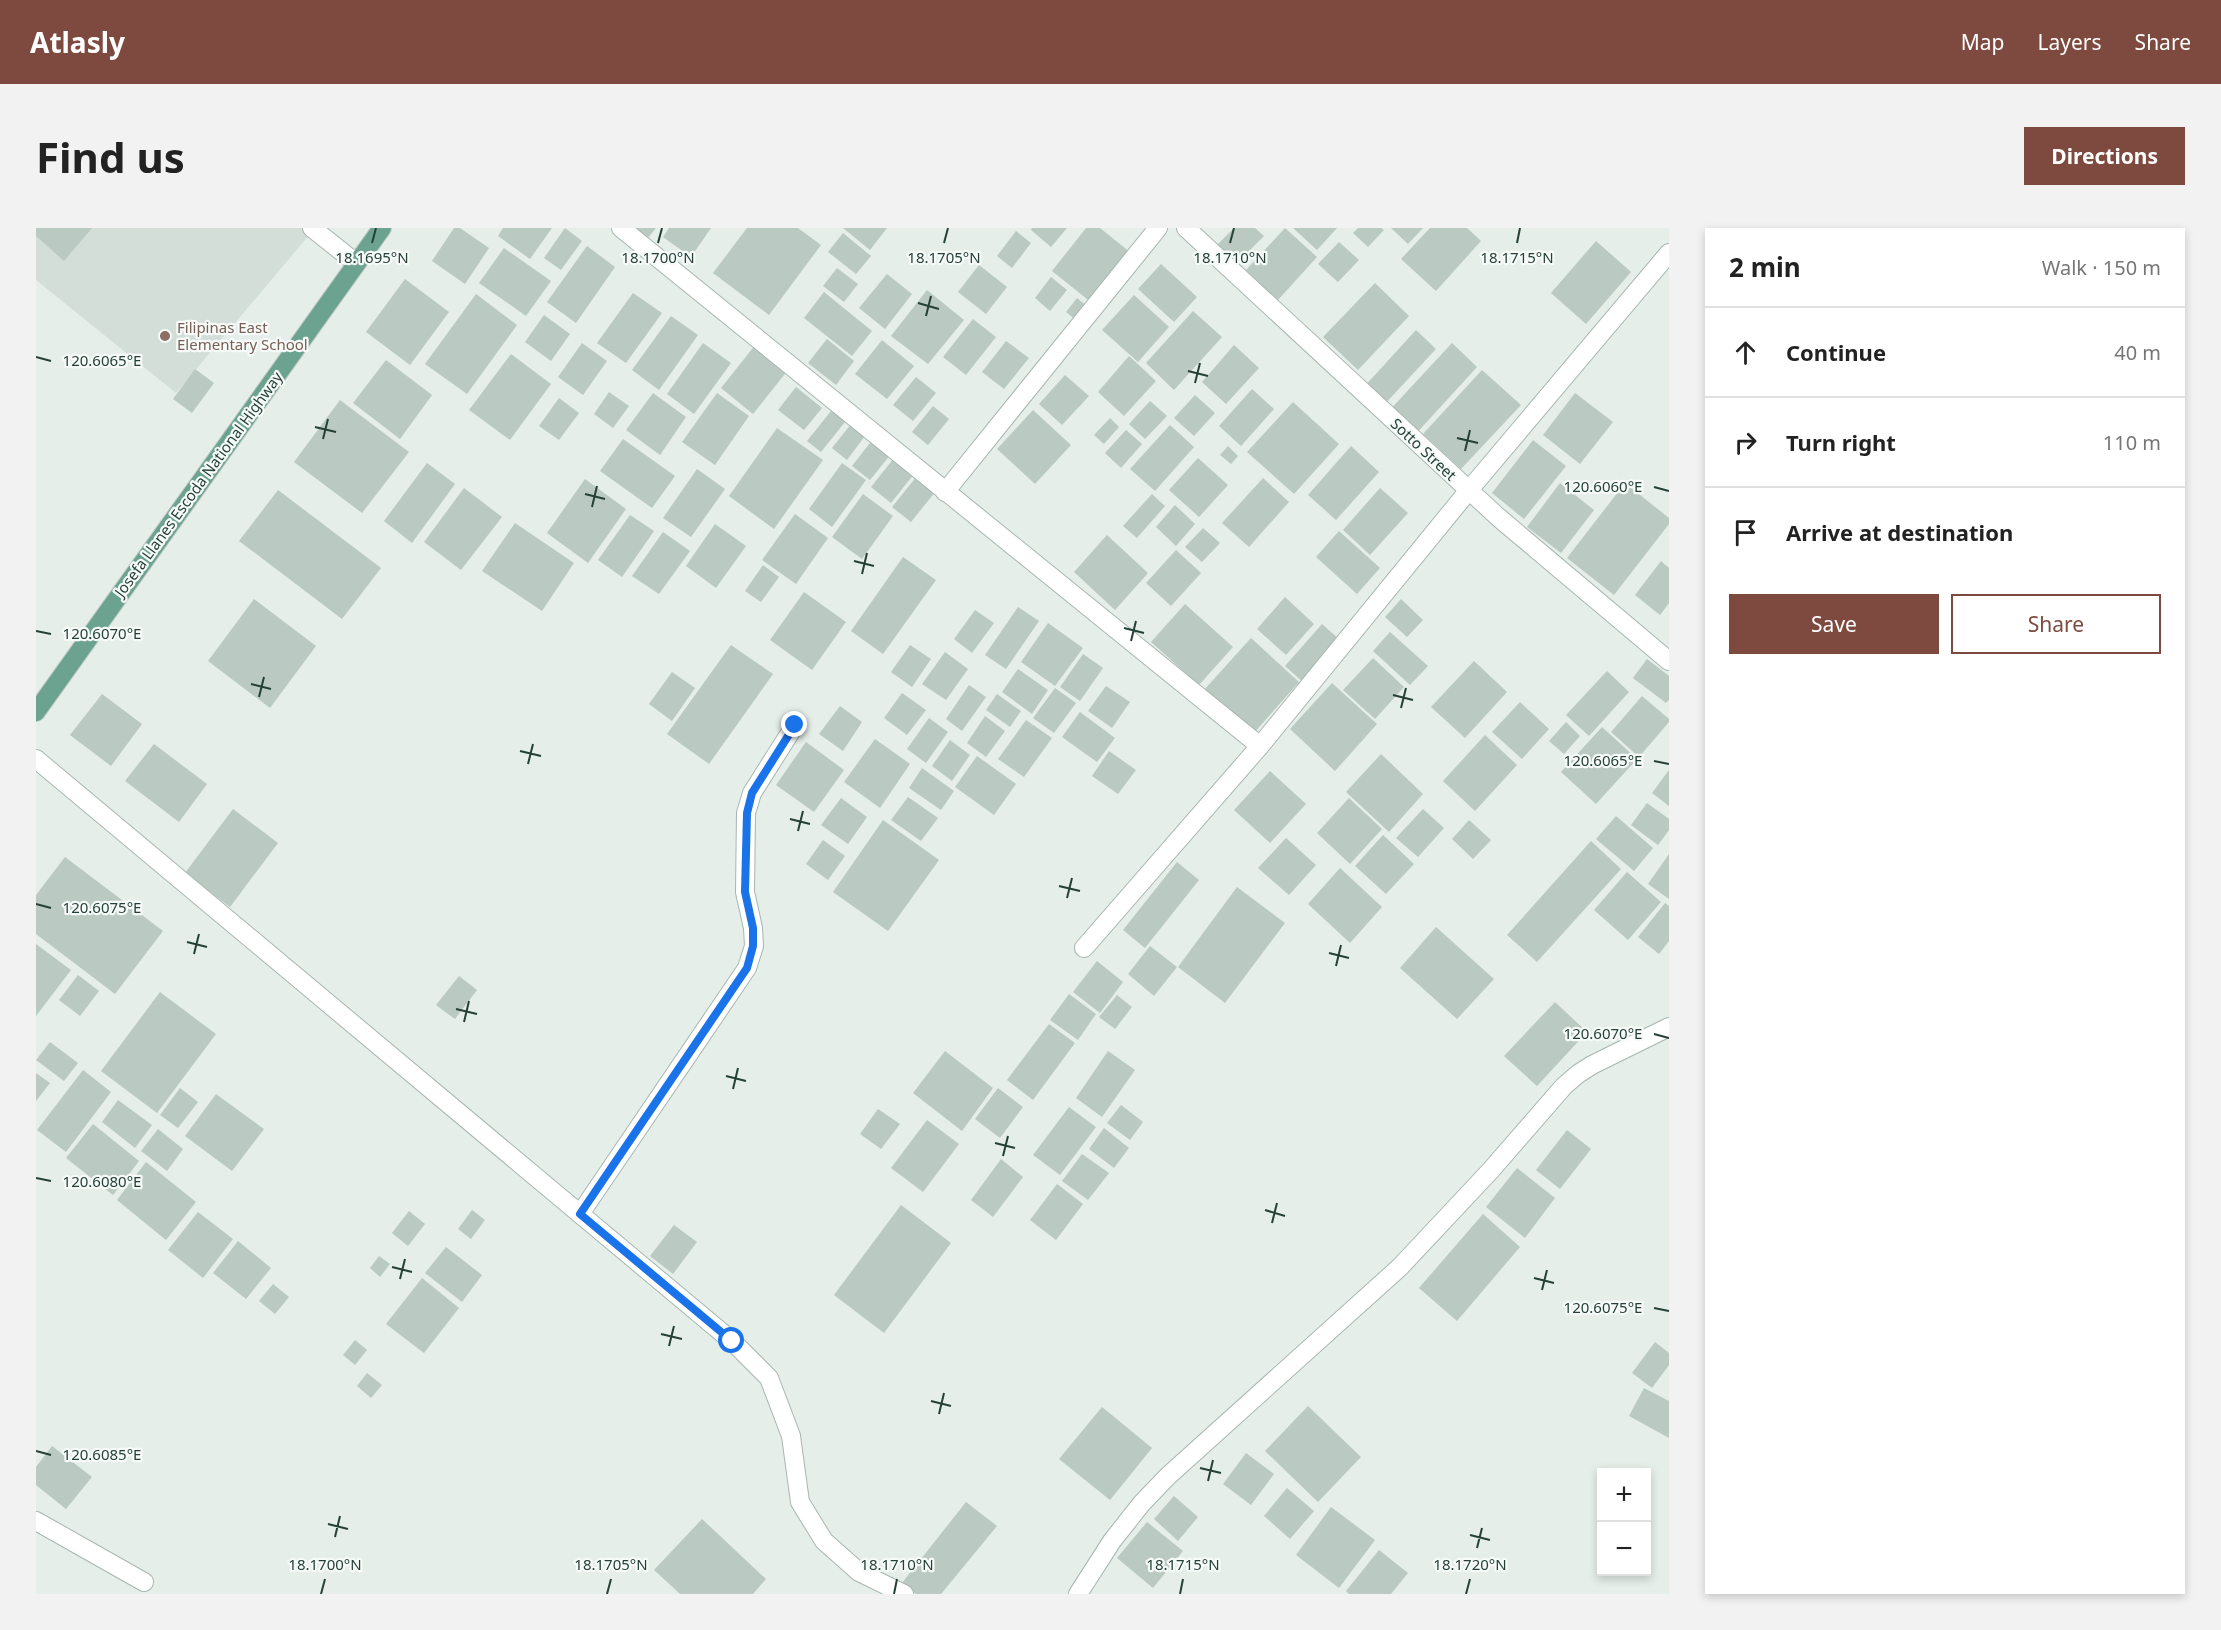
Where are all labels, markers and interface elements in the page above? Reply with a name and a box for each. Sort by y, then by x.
text: Atlasly [30,23,125,61]
text: Map [1961,28,2005,56]
text: Layers [2038,28,2102,56]
text: Share [2135,28,2191,56]
button: Directions [2024,127,2185,185]
text: Find us [36,128,185,185]
text: 18.1695°N [335,247,409,267]
text: 18.1700°N [621,247,695,267]
text: 18.1705°N [907,247,981,267]
text: 18.1710°N [1193,247,1267,267]
text: 18.1715°N [1480,247,1554,267]
text: 2 min [1729,249,1801,285]
text: Walk · 150 m [2042,254,2161,281]
place label: Filipinas East Elementary School [177,317,308,354]
marker: Filipinas East Elementary School [158,329,172,343]
icon: ahead [1729,336,1762,369]
text: Continue [1786,337,1886,367]
text: 40 m [2114,339,2161,366]
text: 120.6065°E [63,350,141,370]
street label: Josefa Llanes Escoda National Highway [108,367,287,602]
street label: Sotto Street [1387,413,1462,485]
icon: right [1729,426,1762,459]
text: Turn right [1786,427,1896,457]
text: 110 m [2103,429,2161,456]
text: 120.6060°E [1564,476,1642,496]
icon: arrive [1729,516,1762,549]
text: Arrive at destination [1786,517,2013,547]
button: Save [1729,594,1939,654]
button: Share [1951,594,2161,654]
text: 120.6070°E [63,623,141,643]
route end [781,711,807,737]
text: 120.6065°E [1564,750,1642,770]
text: 120.6075°E [63,897,141,917]
text: 120.6070°E [1564,1023,1642,1043]
text: 120.6080°E [63,1171,141,1191]
text: 120.6075°E [1564,1297,1642,1317]
route start [718,1327,744,1353]
text: 120.6085°E [63,1444,141,1464]
map controls [1597,1468,1651,1576]
button: + [1597,1468,1651,1522]
button: − [1597,1522,1651,1576]
text: 18.1700°N [288,1554,362,1574]
text: 18.1705°N [574,1554,648,1574]
text: 18.1710°N [860,1554,934,1574]
text: 18.1715°N [1146,1554,1220,1574]
text: 18.1720°N [1433,1554,1507,1574]

